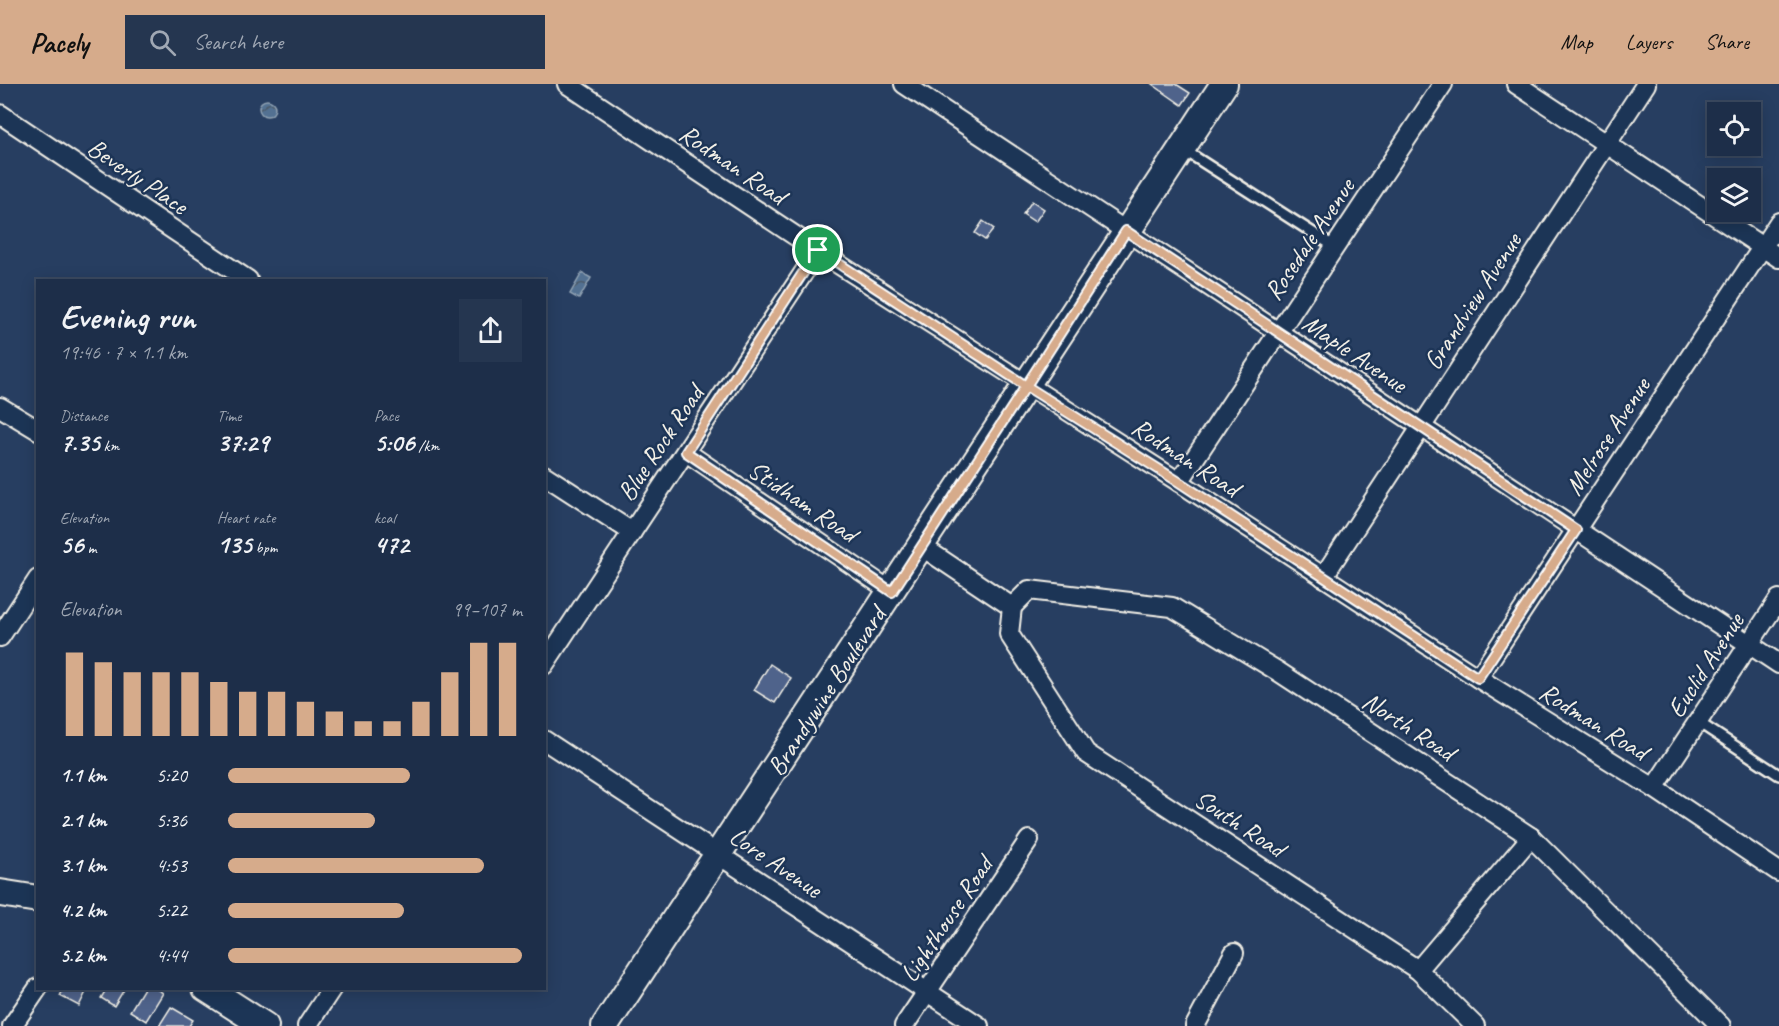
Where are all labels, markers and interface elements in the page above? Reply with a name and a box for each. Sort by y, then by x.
search box [125,15,545,69]
text: Pacely [30,25,89,60]
icon: search [146,26,179,59]
text: Search here [194,28,283,56]
text: Map [1560,29,1593,55]
text: Layers [1626,29,1672,55]
text: Share [1705,29,1749,55]
map controls [1707,102,1761,222]
button: locate [1707,102,1761,156]
street label: Rodman Road [673,117,796,214]
street label: Beverly Place [81,131,195,223]
button: layers [1707,168,1761,222]
street label: Rosedale Avenue [1257,170,1364,307]
pin [792,224,843,275]
street label: Grandview Avenue [1416,225,1530,376]
icon: arrive [801,233,834,266]
text: Evening run [60,296,195,338]
button: share [459,299,522,362]
street label: Maple Avenue [1296,307,1414,401]
text: 19:46 · 7 × 1.1 km [60,340,187,365]
street label: Melrose Avenue [1557,370,1659,501]
street label: Blue Rock Road [610,376,713,507]
text: Distance [60,406,108,426]
text: Time [217,406,241,426]
text: Pace [374,406,399,426]
street label: Rodman Road [1126,410,1249,507]
text: 7.35 [60,426,100,459]
text: 37:29 [217,426,269,459]
text: 5:06 [374,426,414,459]
text: km [100,436,119,456]
text: /km [414,436,439,456]
street label: Stidham Road [742,453,867,552]
text: Elevation [60,508,109,528]
text: Heart rate [217,508,275,528]
text: kcal [374,508,395,528]
text: 56 [60,528,84,561]
text: 135 [217,528,252,561]
text: 472 [374,528,409,561]
text: m [84,538,96,558]
text: bpm [252,538,278,558]
text: Elevation [60,597,122,622]
text: 99–107 m [452,597,522,622]
street label: Brandywine Boulevard [760,598,895,782]
street label: Euclid Avenue [1659,605,1752,724]
street label: Rodman Road [1533,675,1657,770]
street label: North Road [1356,684,1464,771]
text: 1.1 km [60,763,107,788]
text: 5:20 [156,763,187,788]
street label: South Road [1188,782,1294,867]
text: 2.1 km [60,808,107,833]
text: 5:36 [156,808,187,833]
street label: Lore Avenue [723,820,829,906]
street label: Lighthouse Road [892,847,1002,988]
text: 3.1 km [60,853,107,878]
text: 4:53 [156,853,187,878]
text: 4.2 km [60,898,107,923]
text: 5:22 [156,898,187,923]
text: 5.2 km [60,943,106,968]
text: 4:44 [156,943,187,968]

